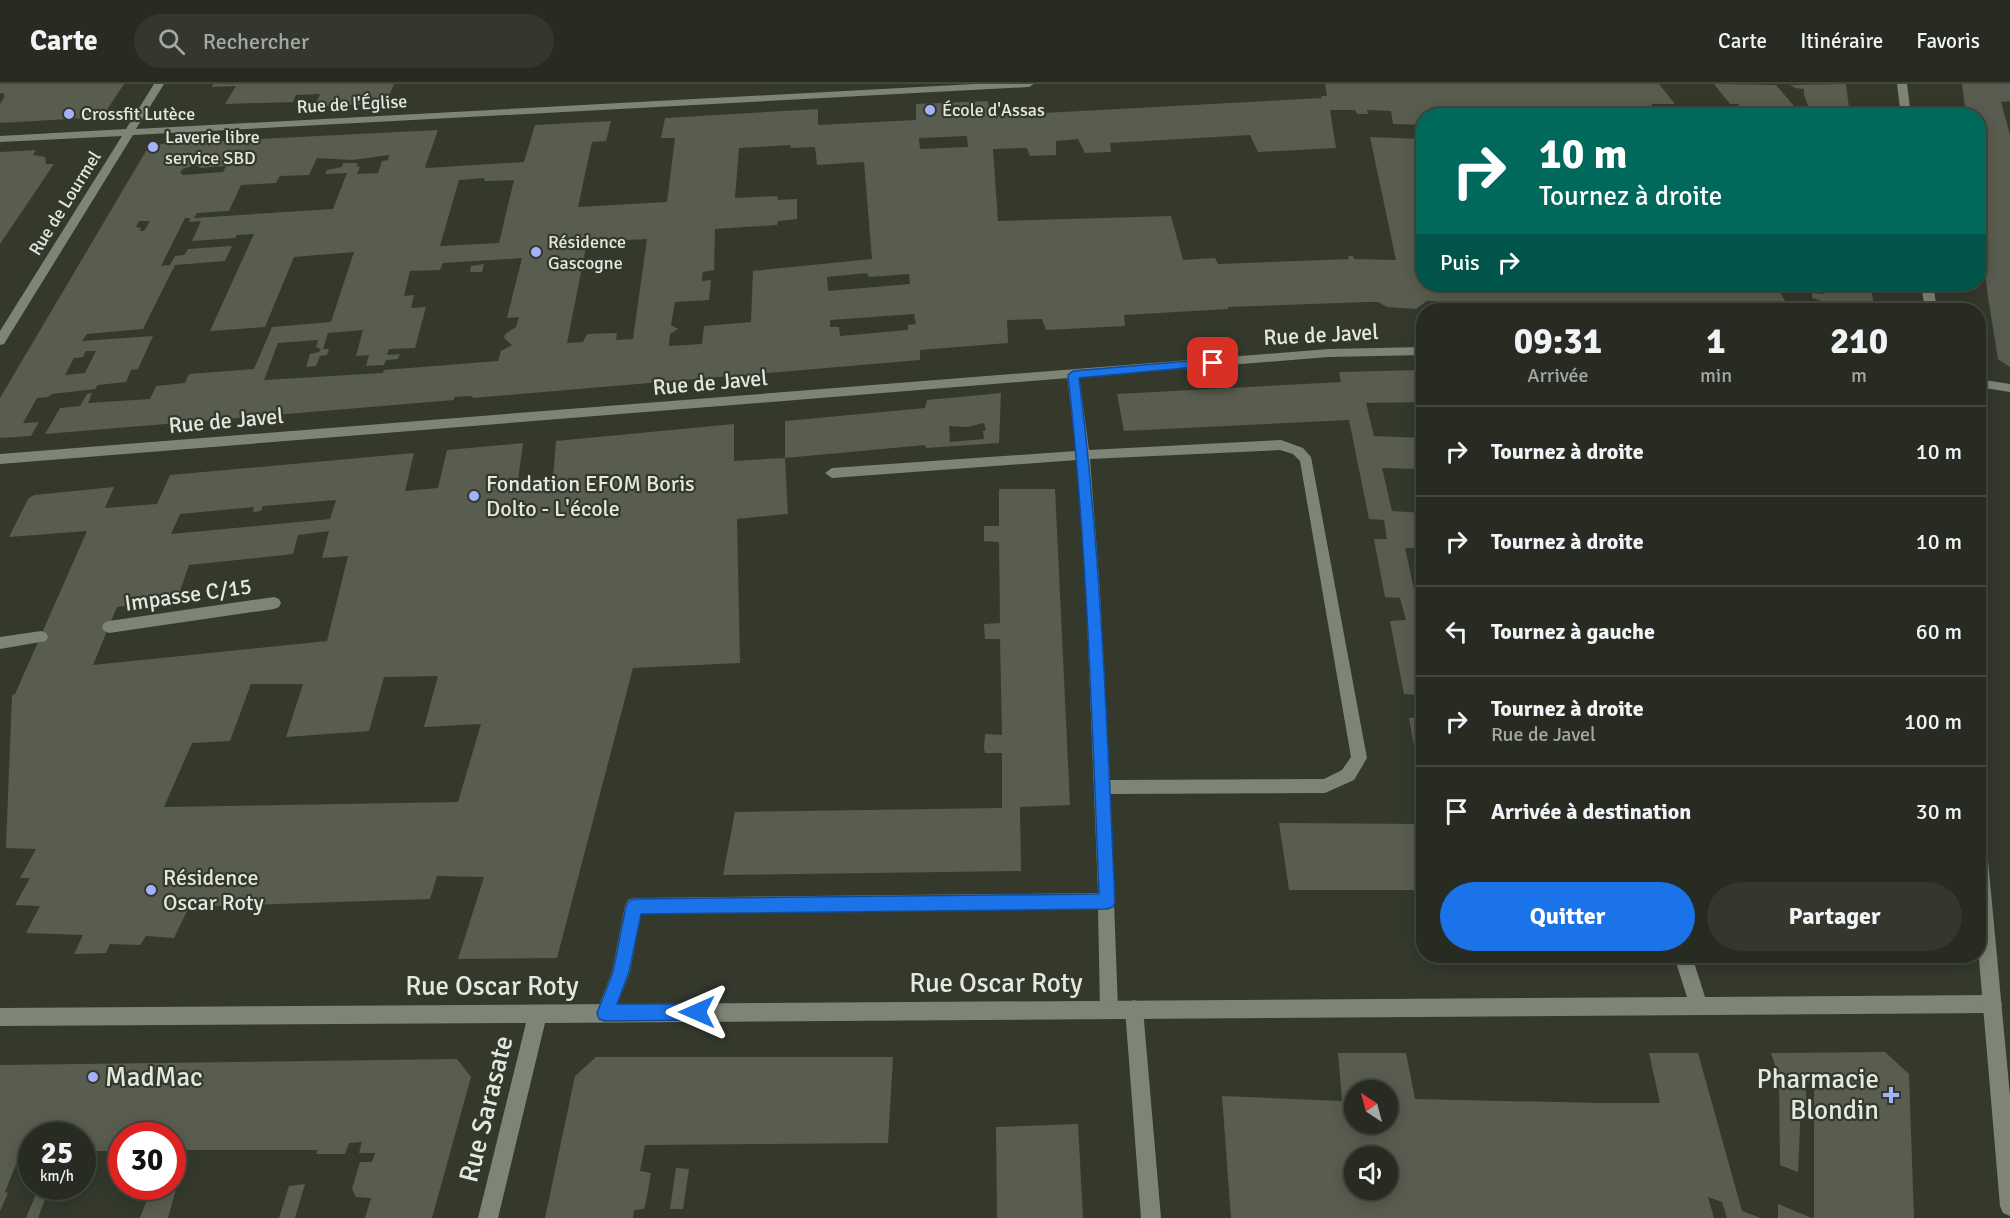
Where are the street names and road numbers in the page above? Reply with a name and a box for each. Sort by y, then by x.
street label: Rue de l'Église [296,90,408,118]
street label: Rue de Lourmel [24,147,106,259]
street label: Rue de Javel [1263,318,1379,351]
street label: Rue de Javel [651,364,769,401]
street label: Rue de Javel [167,402,285,439]
street label: Impasse C/15 [123,572,253,617]
street label: Rue Oscar Roty [909,967,1083,1000]
street label: Rue Oscar Roty [405,970,579,1003]
street label: Rue Sarasate [452,1032,521,1186]

